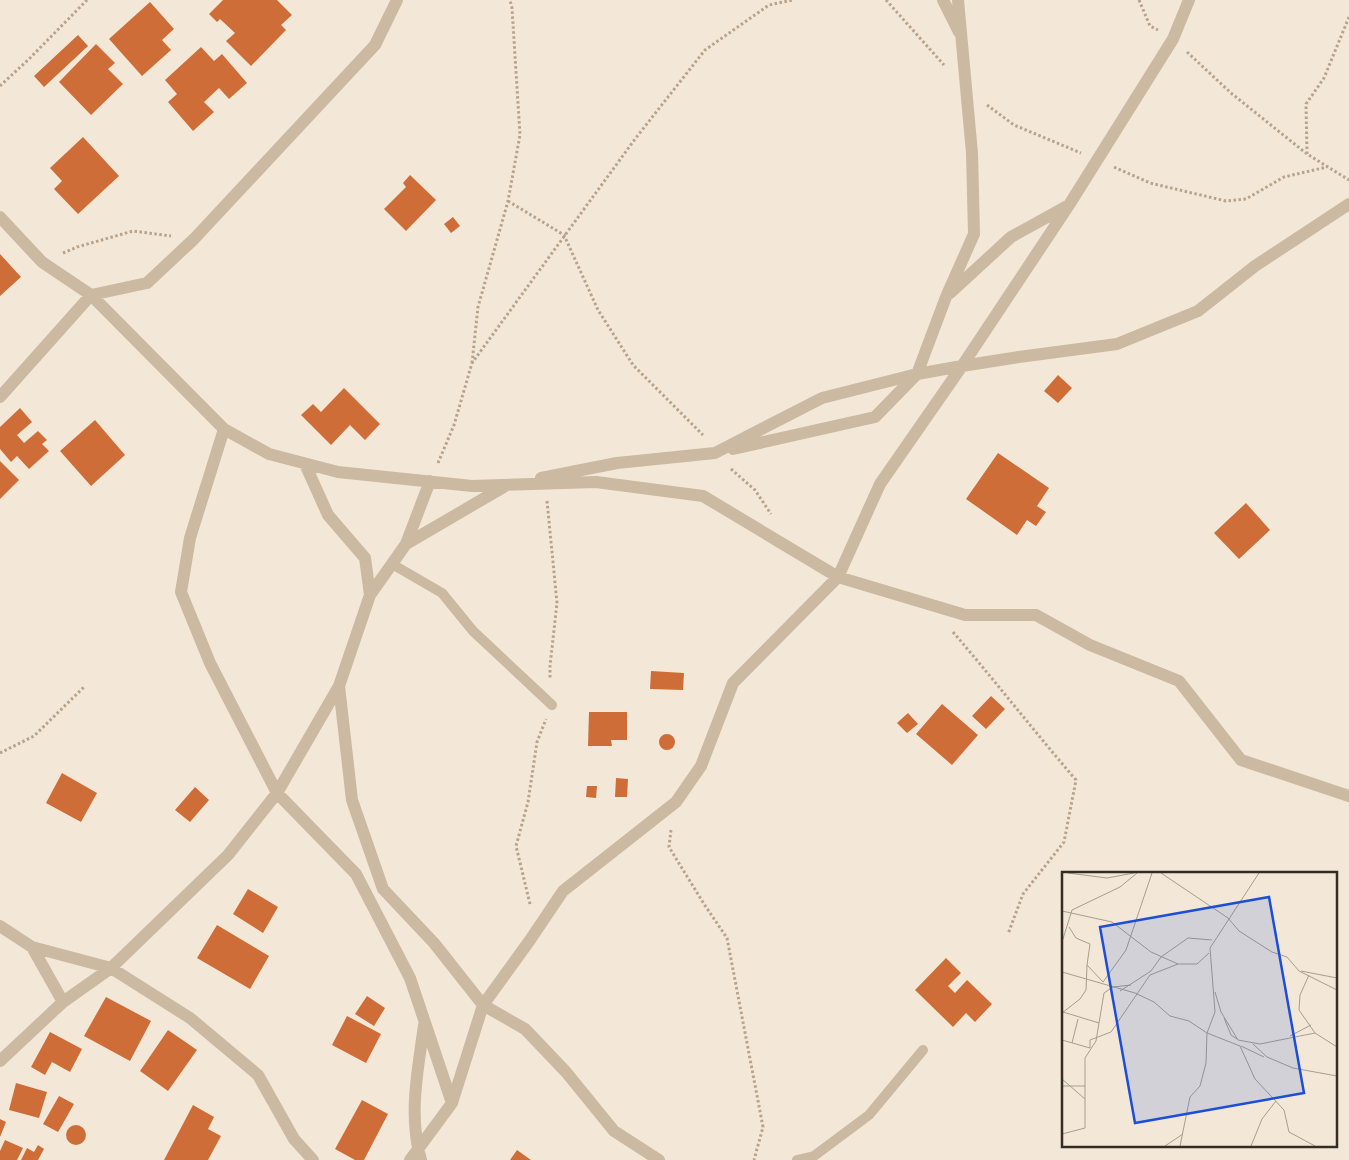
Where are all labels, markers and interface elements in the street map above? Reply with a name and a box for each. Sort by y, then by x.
inset map [1062,872,1336,1148]

